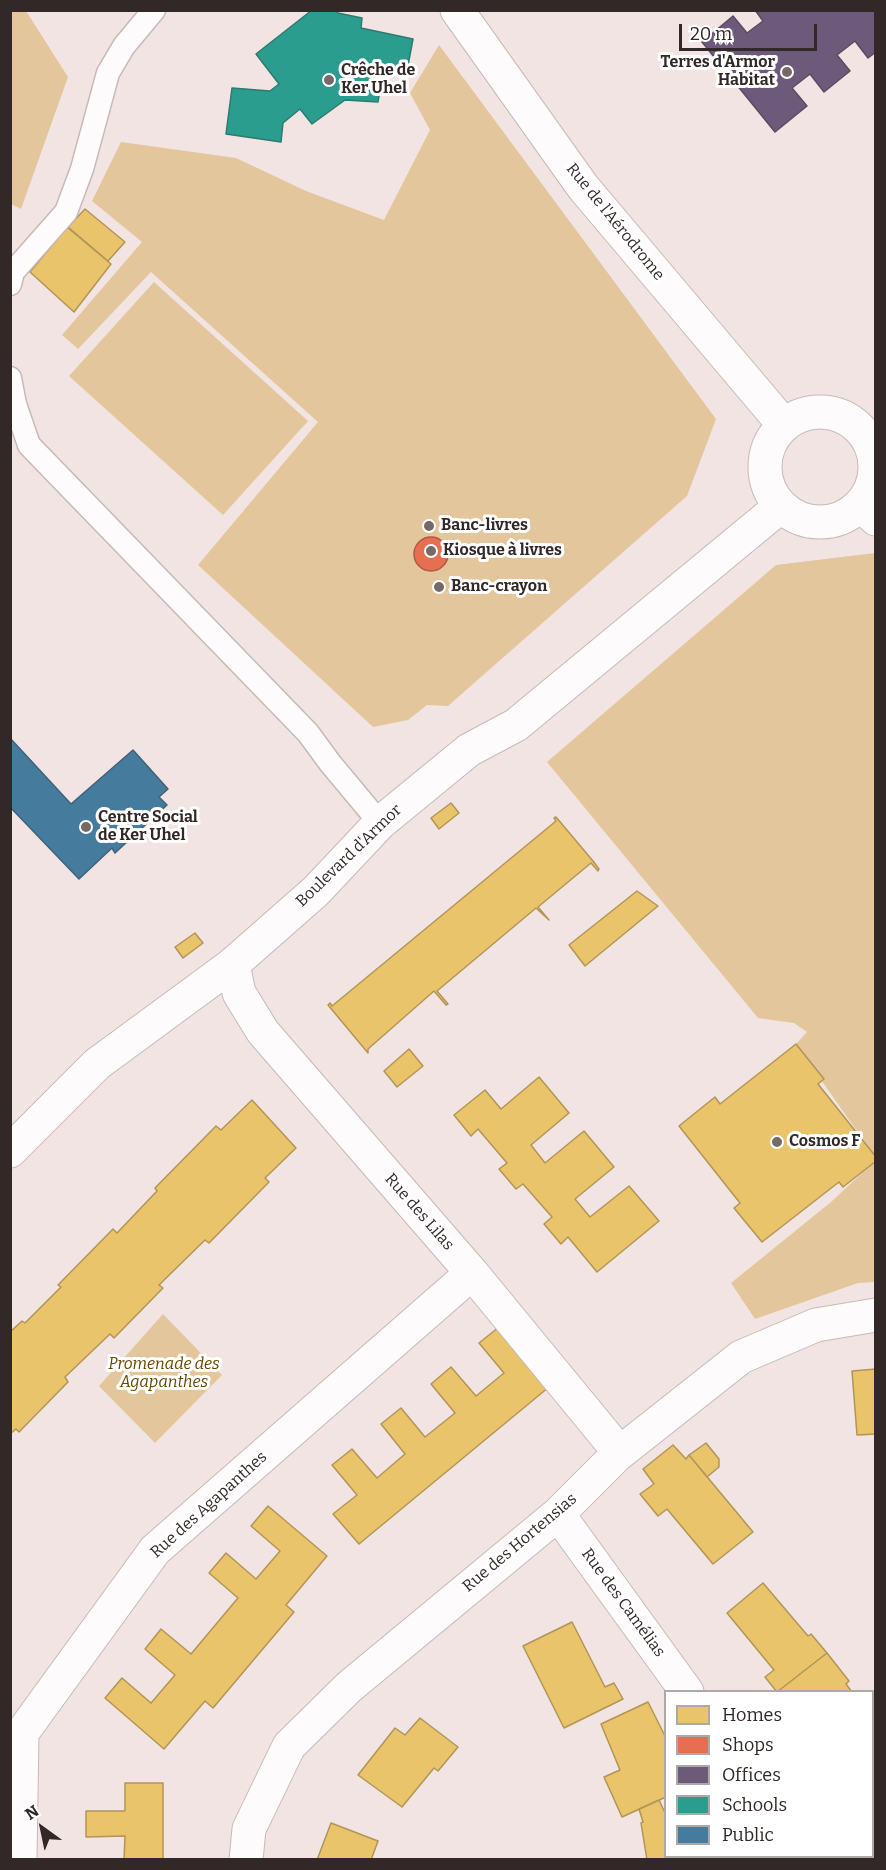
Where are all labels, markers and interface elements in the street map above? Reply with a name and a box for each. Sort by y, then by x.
scale bar [682,12,820,50]
text: 20 m [690,23,732,45]
place label: Terres d'Armor Habitat [660,53,775,91]
place label: Crêche de Ker Uhel [341,61,415,99]
marker: Terres d'Armor Habitat [780,65,794,79]
marker: Crêche de Ker Uhel [322,73,336,87]
street label: Rue de l'Aérodrome [562,160,668,284]
place label: Banc-livres [441,516,528,536]
marker: Banc-livres [422,519,436,533]
place label: Kiosque à livres [443,541,562,561]
marker: Kiosque à livres [424,544,438,558]
place label: Banc-crayon [451,577,547,597]
marker: Banc-crayon [432,580,446,594]
street label: Boulevard d'Armor [292,801,406,911]
place label: Centre Social de Ker Uhel [98,808,198,846]
marker: Centre Social de Ker Uhel [79,820,93,834]
place label: Cosmos F [789,1132,860,1152]
marker: Cosmos F [770,1135,784,1149]
street label: Rue des Lilas [380,1170,458,1254]
park label: Promenade des Agapanthes [108,1355,220,1393]
street label: Rue des Agapanthes [147,1448,271,1562]
street label: Rue des Hortensias [459,1490,581,1596]
street label: Rue des Camélias [577,1545,669,1661]
legend [664,1690,874,1858]
text: Homes [722,1704,782,1726]
text: Shops [722,1734,774,1756]
text: Offices [722,1764,781,1786]
text: Schools [722,1794,787,1816]
north arrow [12,1798,72,1858]
text: N [22,1801,42,1824]
text: Public [722,1824,774,1846]

